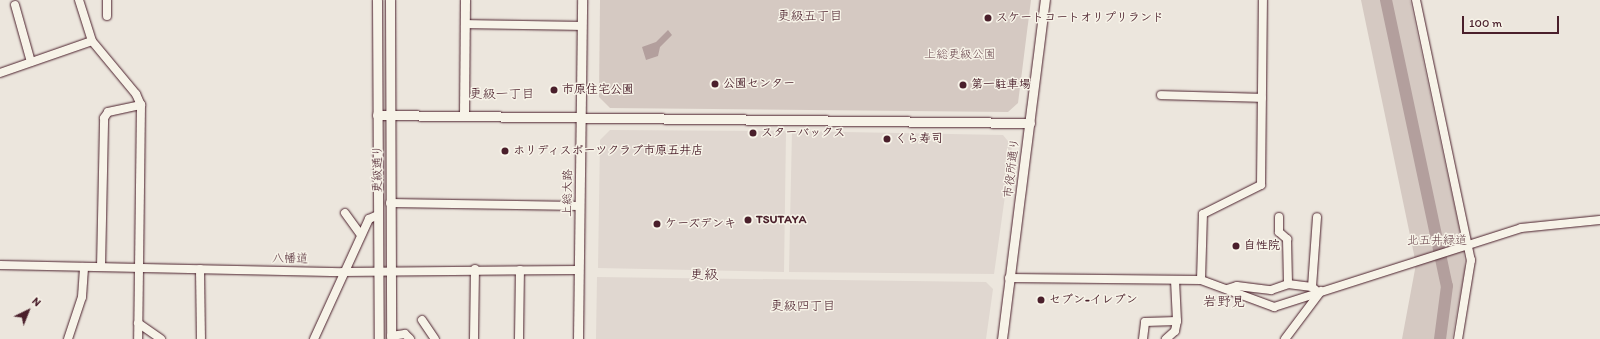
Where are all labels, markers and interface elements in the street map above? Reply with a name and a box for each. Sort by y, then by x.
district label: 更級五丁目 [778,8,842,24]
scale bar [1464,8,1561,34]
place label: スケートコートオリプリランド [996,11,1164,25]
marker: スケートコートオリプリランド [983,13,993,23]
text: 100 m [1469,16,1502,30]
park label: 上総更級公園 [924,48,996,62]
place label: 公園センター [723,77,795,91]
place label: 第一駐車場 [971,78,1031,92]
marker: 公園センター [710,79,720,89]
marker: 第一駐車場 [958,80,968,90]
place label: 市原住宅公園 [562,83,634,97]
marker: 市原住宅公園 [549,85,559,95]
district label: 更級一丁目 [470,86,534,102]
place label: スターバックス [761,126,845,140]
marker: スターバックス [748,128,758,138]
place label: くら寿司 [895,132,943,146]
marker: くら寿司 [882,134,892,144]
street label: 市役所通り [1001,137,1023,199]
place label: ホリディスポーツクラブ市原五井店 [513,144,705,158]
street label: 更級通り [371,145,385,193]
marker: ホリディスポーツクラブ市原五井店 [500,146,510,156]
street label: 上総大路 [560,169,576,217]
place label: TSUTAYA [756,213,806,227]
marker: TSUTAYA [743,215,753,225]
place label: ケーズデンキ [665,217,737,231]
marker: ケーズデンキ [652,219,662,229]
park label: 北五井緑道 [1407,234,1467,248]
place label: 自性院 [1244,239,1280,253]
marker: 自性院 [1231,241,1241,251]
street label: 八幡道 [272,251,308,267]
district label: 更級 [690,267,718,283]
north arrow [8,291,48,331]
place label: セブン-イレブン [1049,293,1138,307]
district label: 岩野見 [1203,294,1245,310]
text: N [29,295,44,309]
marker: セブン-イレブン [1036,295,1046,305]
district label: 更級四丁目 [771,298,835,314]

